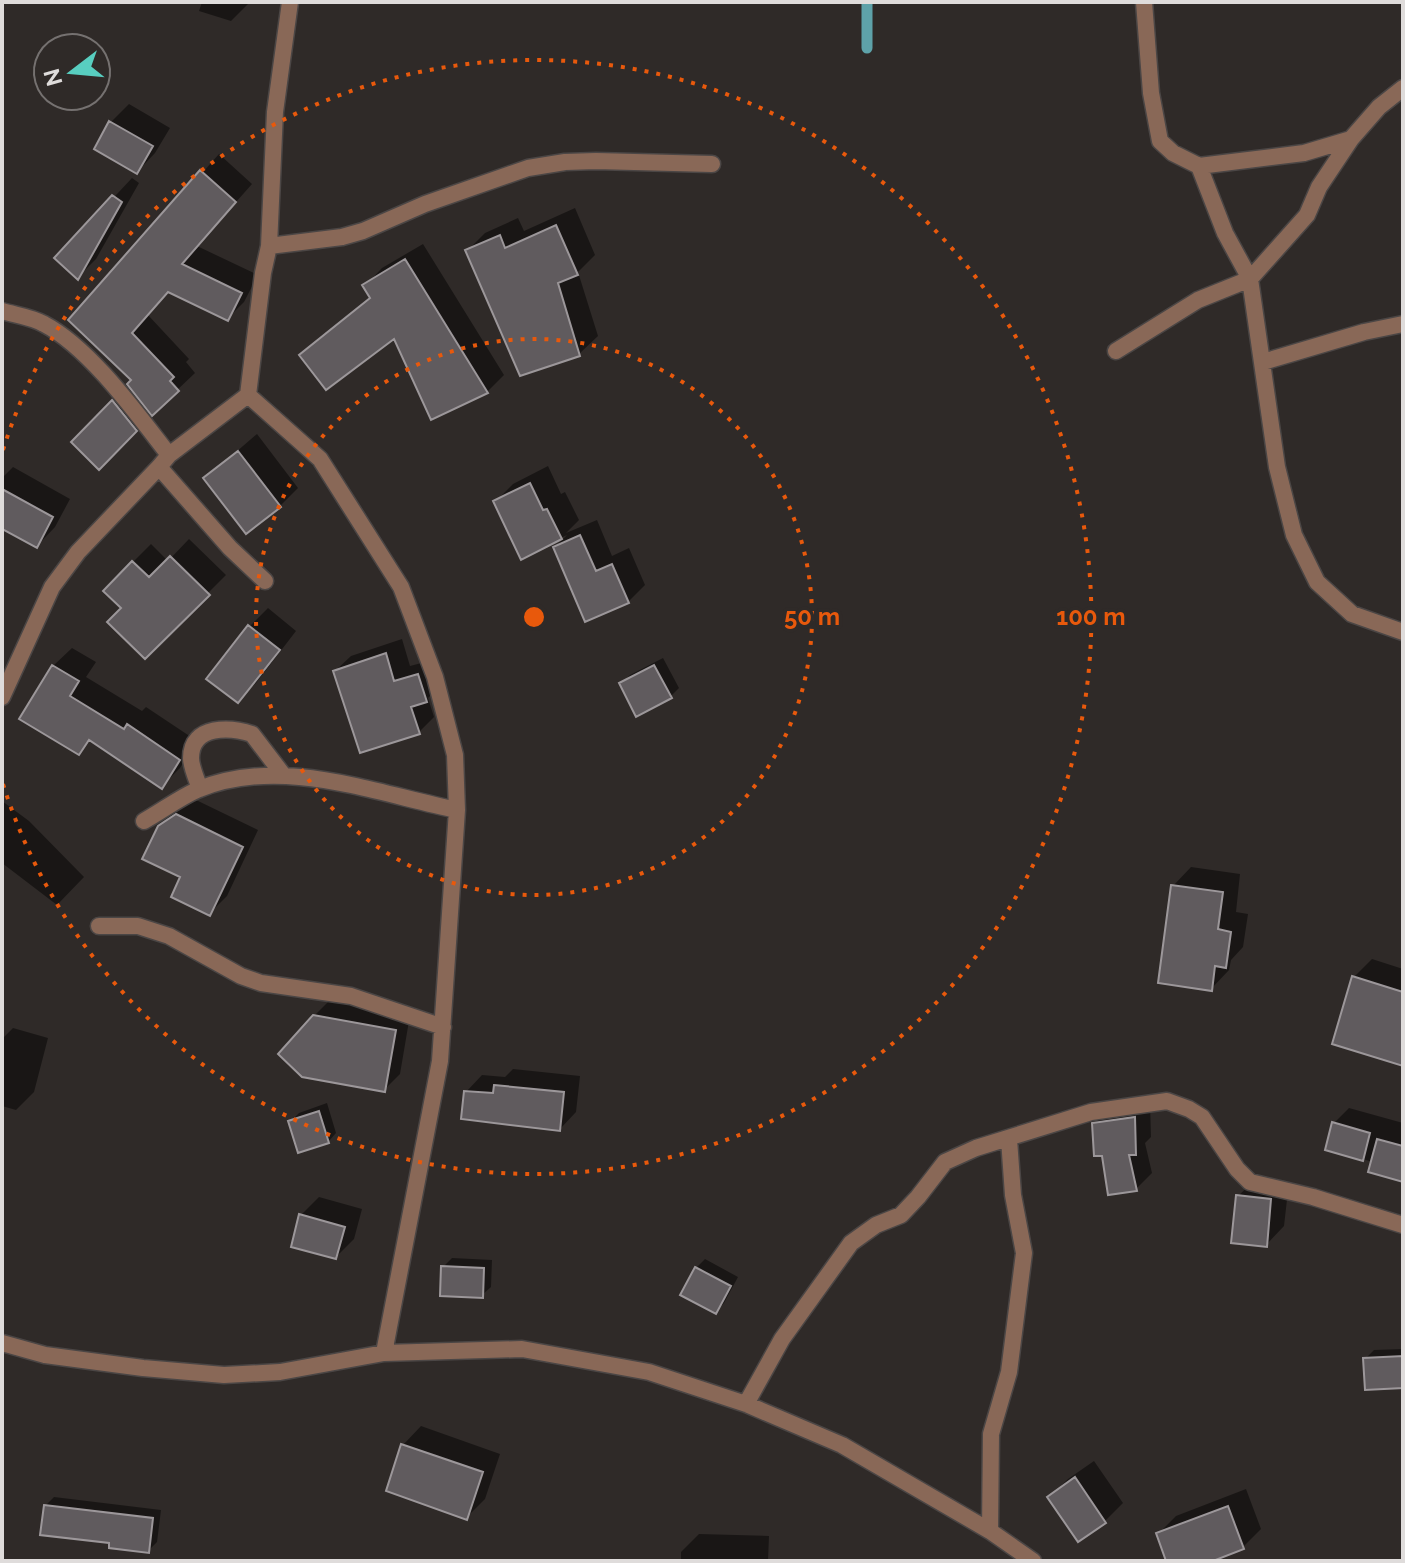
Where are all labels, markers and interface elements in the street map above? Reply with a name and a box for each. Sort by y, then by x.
north arrow [32,32,112,112]
text: N [38,66,68,89]
text: 50 m [784,602,840,631]
text: 100 m [1056,602,1126,631]
centre of rings [520,603,548,631]

